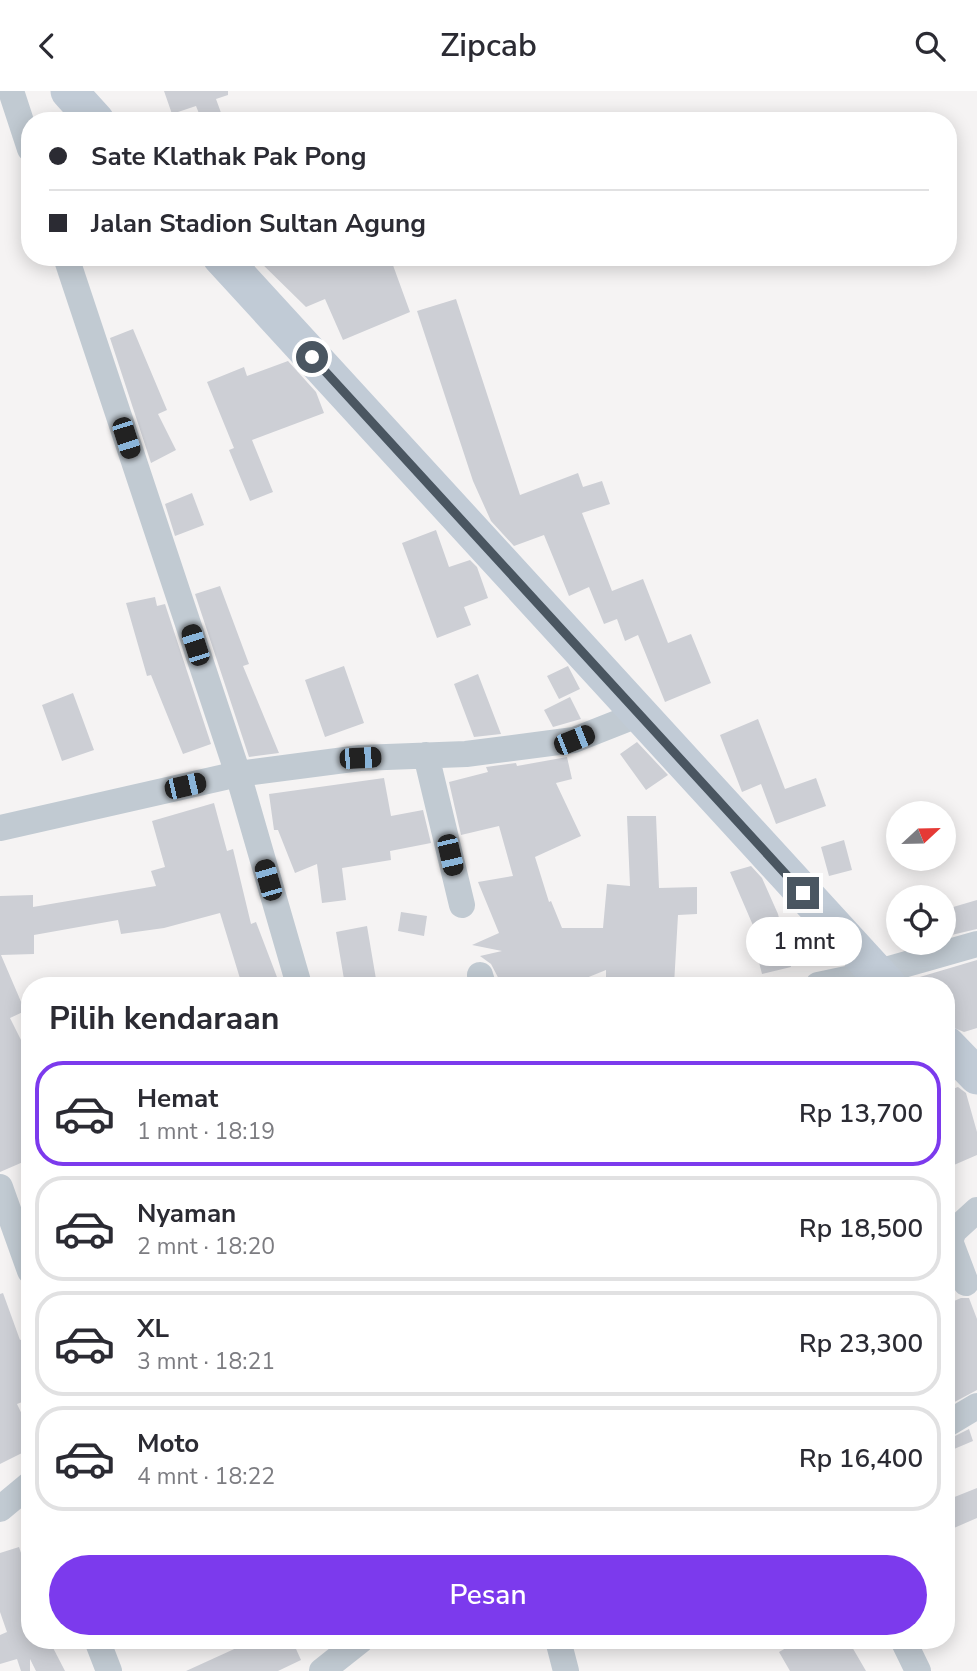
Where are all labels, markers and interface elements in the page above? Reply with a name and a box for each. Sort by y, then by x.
text: Zipcab [440,24,537,67]
icon: back [28,27,66,65]
icon: search [911,27,949,65]
text: Sate Klathak Pak Pong [91,139,366,174]
text: Jalan Stadion Sultan Agung [91,206,426,241]
route start [296,341,328,373]
car [110,415,143,461]
car [179,622,212,668]
car [551,722,598,758]
car [339,746,382,770]
car [163,771,208,801]
north arrow [886,801,956,871]
map controls [886,801,956,955]
car [436,832,465,878]
car [253,857,284,903]
route end [787,877,819,909]
button: locate [886,885,956,955]
callout: 1 mnt [745,917,861,967]
text: 1 mnt [773,926,835,957]
text: Pilih kendaraan [49,997,279,1040]
text: Hemat [137,1081,218,1116]
icon: car [53,1082,116,1145]
text: Rp 13,700 [799,1096,923,1131]
text: 1 mnt · 18:19 [137,1116,275,1147]
text: Nyaman [137,1196,236,1231]
icon: car [53,1197,116,1260]
text: Rp 18,500 [799,1211,923,1246]
text: 2 mnt · 18:20 [137,1231,275,1262]
text: XL [137,1311,169,1346]
icon: car [53,1312,116,1375]
text: Rp 23,300 [799,1326,923,1361]
text: 3 mnt · 18:21 [137,1346,275,1377]
text: Moto [137,1426,199,1461]
icon: car [53,1427,116,1490]
text: Rp 16,400 [799,1441,923,1476]
text: 4 mnt · 18:22 [137,1461,275,1492]
button: Pesan [49,1555,927,1635]

